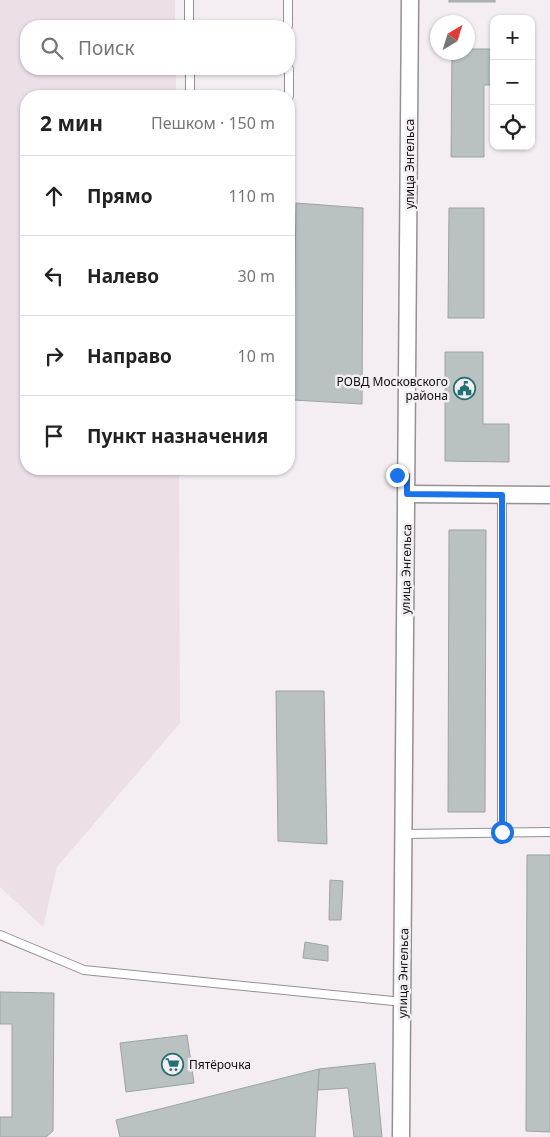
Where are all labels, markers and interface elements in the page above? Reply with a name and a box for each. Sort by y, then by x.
north arrow [430,15,475,60]
map controls [490,15,535,150]
button: + [490,15,535,60]
search box [20,20,295,75]
icon: search [38,34,66,62]
text: Поиск [78,35,134,61]
button: − [490,60,535,105]
button: locate [490,105,535,150]
text: 2 мин [40,109,103,137]
text: Пешком · 150 m [151,112,275,134]
street label: улица Энгельса [401,119,418,209]
icon: ahead [40,182,68,210]
text: Прямо [87,183,153,209]
text: 110 m [228,185,275,207]
icon: left [40,262,68,290]
text: Налево [87,263,159,289]
text: 30 m [238,265,275,287]
icon: right [40,342,68,370]
text: Направо [87,343,172,369]
text: 10 m [238,345,275,367]
place label: РОВД Московского района [337,373,448,404]
public building icon: РОВД Московского района [452,376,476,400]
icon: arrive [40,422,68,450]
text: Пункт назначения [87,423,268,449]
route end [386,464,409,487]
street label: улица Энгельса [397,524,415,614]
route start [491,821,514,844]
street label: улица Энгельса [394,928,412,1018]
supermarket icon: Пятёрочка [161,1052,185,1076]
place label: Пятёрочка [189,1056,251,1073]

